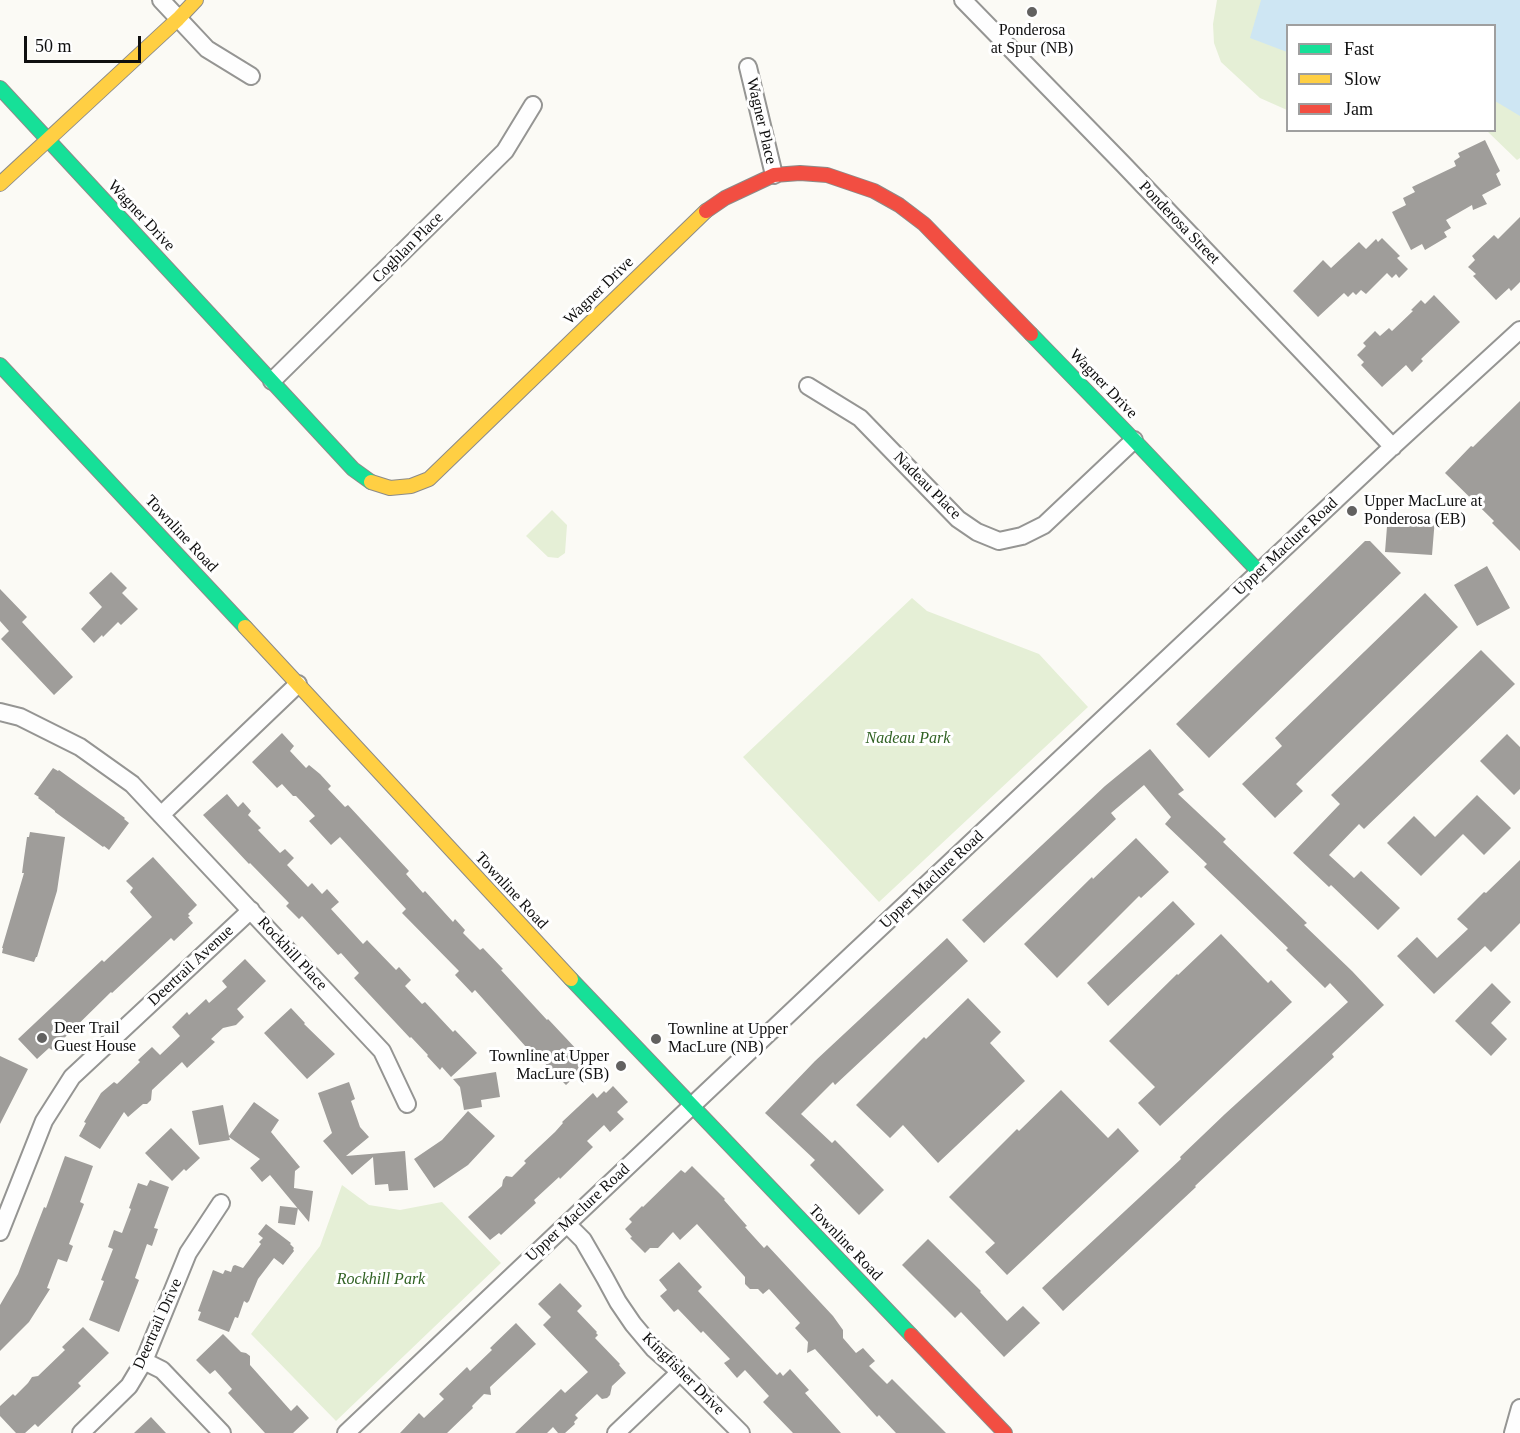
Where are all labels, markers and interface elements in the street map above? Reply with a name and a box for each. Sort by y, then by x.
marker: Ponderosa at Spur (NB) [1025,5,1039,19]
place label: Ponderosa at Spur (NB) [991,21,1073,59]
scale bar [27,24,144,62]
legend [1286,24,1496,132]
text: 50 m [35,36,72,56]
text: Fast [1344,39,1374,59]
text: Slow [1344,69,1381,89]
street label: Wagner Place [742,76,780,166]
text: Jam [1344,99,1373,119]
street label: Wagner Drive [103,177,179,255]
street label: Ponderosa Street [1135,177,1223,269]
street label: Coghlan Place [368,208,448,288]
street label: Wagner Drive [560,253,638,329]
street label: Wagner Drive [1065,345,1141,423]
street label: Nadeau Place [889,448,965,524]
street label: Townline Road [141,492,221,576]
place label: Upper MacLure at Ponderosa (EB) [1364,492,1482,530]
street label: Upper Maclure Road [1230,494,1342,600]
marker: Upper MacLure at Ponderosa (EB) [1345,504,1359,518]
park label: Nadeau Park [866,729,950,749]
street label: Upper Maclure Road [876,827,988,933]
street label: Townline Road [471,849,551,933]
street label: Rockhill Place [253,913,331,995]
street label: Deertrail Avenue [144,922,238,1010]
place label: Deer Trail Guest House [54,1019,136,1057]
place label: Townline at Upper MacLure (NB) [668,1020,788,1058]
marker: Deer Trail Guest House [35,1031,49,1045]
marker: Townline at Upper MacLure (NB) [649,1032,663,1046]
place label: Townline at Upper MacLure (SB) [489,1047,609,1085]
marker: Townline at Upper MacLure (SB) [614,1059,628,1073]
street label: Upper Maclure Road [522,1160,634,1266]
street label: Townline Road [804,1201,886,1285]
park label: Rockhill Park [337,1270,425,1290]
street label: Deertrail Drive [129,1276,187,1372]
street label: Kingfisher Drive [638,1329,728,1419]

